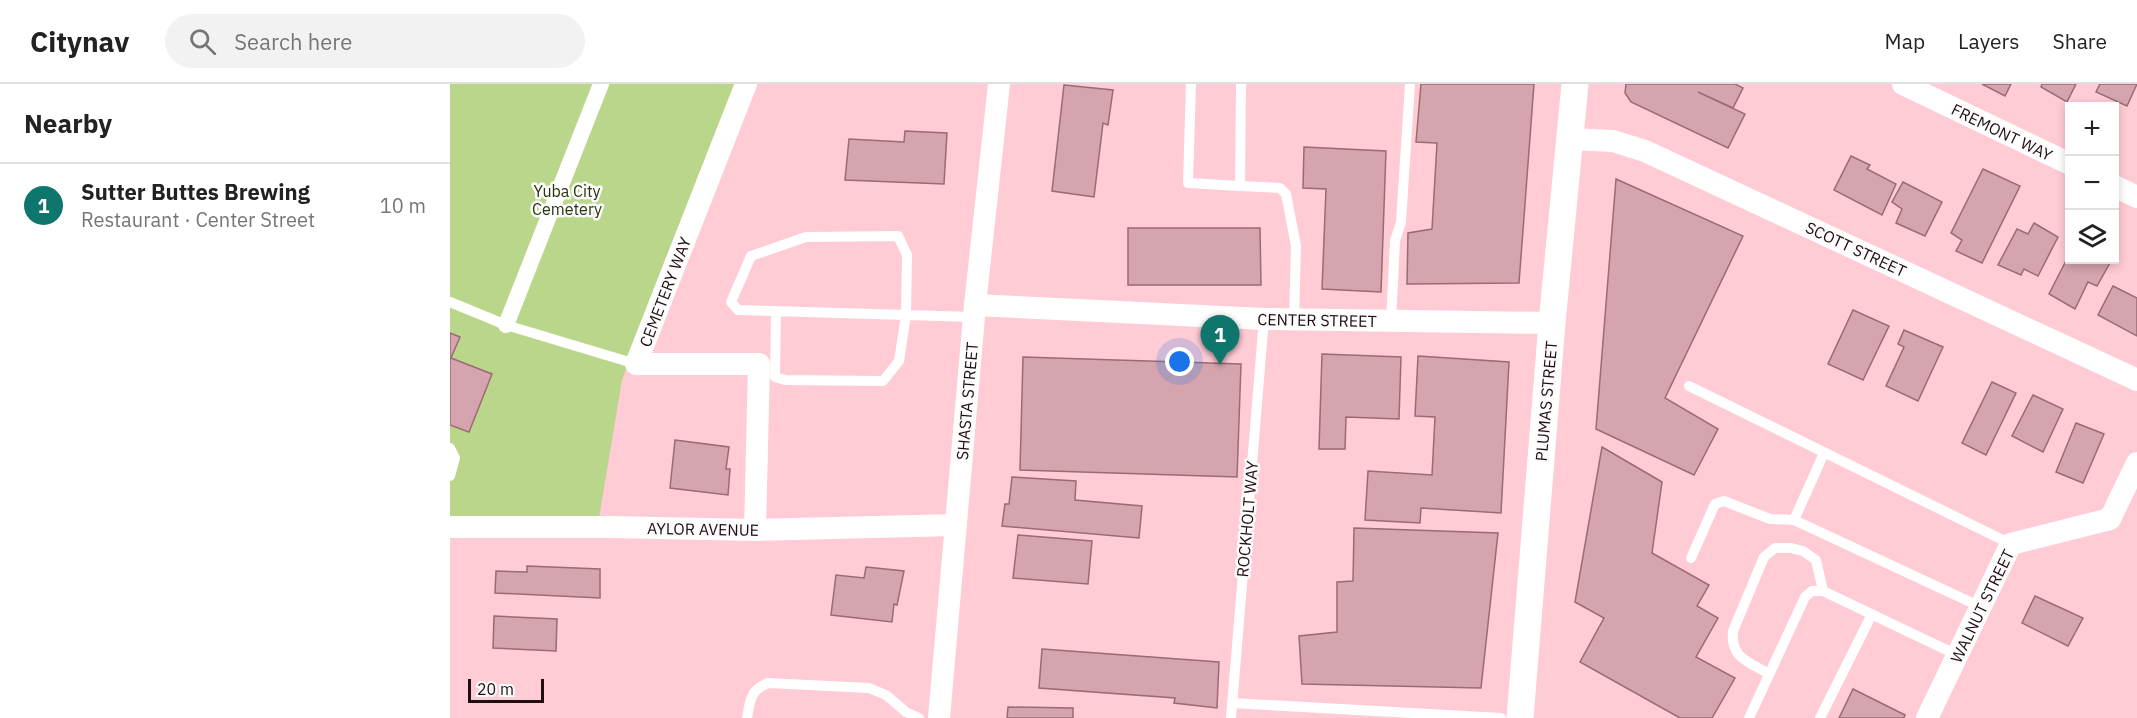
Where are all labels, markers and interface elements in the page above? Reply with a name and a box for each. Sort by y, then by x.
search box [165,14,585,68]
text: Citynav [30,23,129,60]
icon: search [186,25,219,58]
text: Search here [234,27,352,56]
text: Map [1885,27,1925,55]
text: Layers [1958,27,2020,55]
text: Share [2053,27,2107,55]
street label: FREMONT WAY [1948,99,2056,165]
map controls [2065,102,2119,264]
button: + [2065,102,2119,156]
text: Nearby [24,106,112,140]
button: − [2065,156,2119,210]
text: Sutter Buttes Brewing [81,177,310,206]
park label: Yuba City Cemetery [532,181,602,219]
text: 1 [38,192,50,219]
text: 10 m [380,192,426,219]
text: Restaurant · Center Street [81,206,315,233]
button: layers [2065,210,2119,264]
street label: SCOTT STREET [1802,217,1910,281]
street label: CEMETERY WAY [635,234,695,350]
street label: CENTER STREET [1257,309,1377,331]
pin: 1 [1200,316,1240,365]
street label: PLUMAS STREET [1531,340,1561,462]
street label: SHASTA STREET [952,341,982,461]
your location [1165,347,1194,376]
street label: ROCKHOLT WAY [1232,459,1262,578]
street label: AYLOR AVENUE [647,518,759,540]
street label: WALNUT STREET [1946,546,2018,666]
scale bar [468,676,544,704]
text: 20 m [477,679,514,699]

